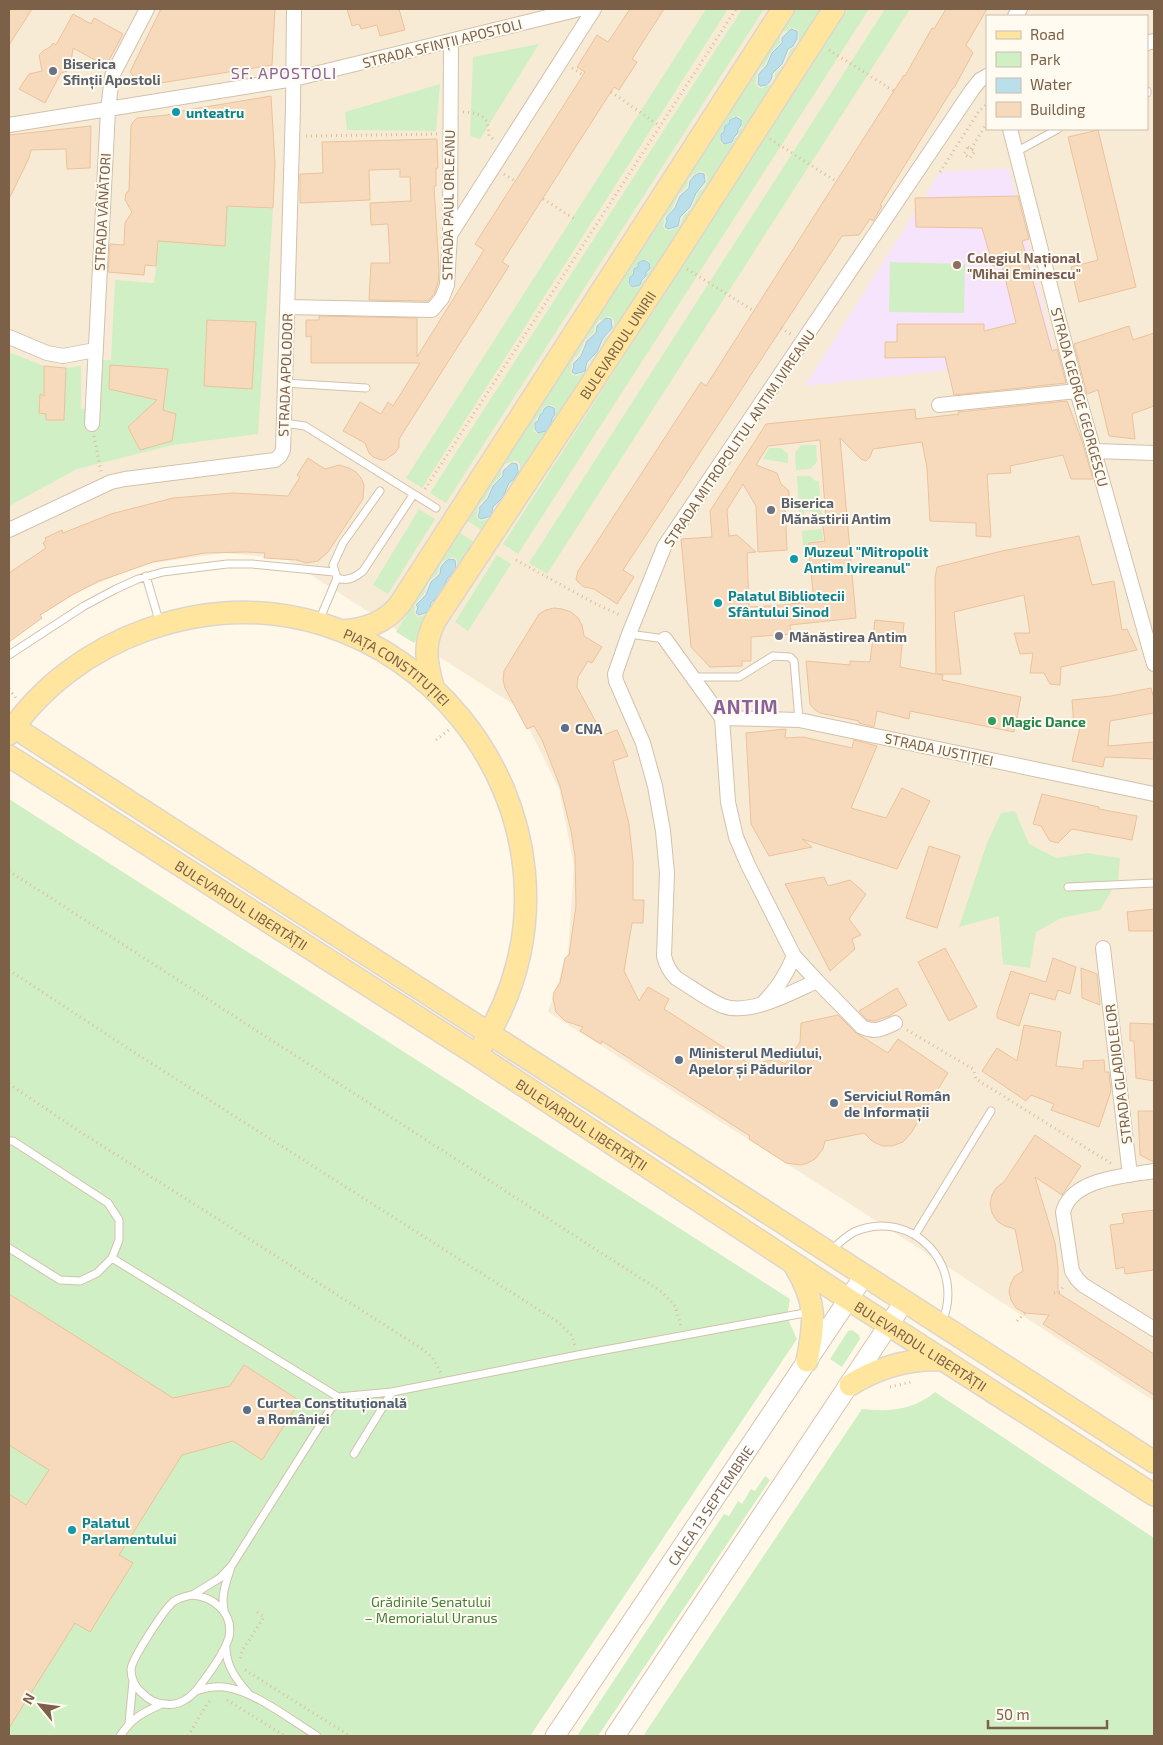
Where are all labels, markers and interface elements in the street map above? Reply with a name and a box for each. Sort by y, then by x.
street label: STRADA SFINȚII APOSTOLI [361,15,524,72]
legend [986,15,1148,130]
text: Road [1030,25,1065,43]
text: Park [1030,50,1061,68]
place label: Biserica Sfinții Apostoli [63,55,161,90]
district label: SF. APOSTOLI [231,63,337,82]
marker: Biserica Sfinții Apostoli [47,65,59,77]
text: Water [1030,75,1072,93]
text: Building [1030,100,1086,118]
place label: unteatru [186,104,244,121]
marker: unteatru [170,106,182,118]
street label: STRADA PAUL ORLEANU [438,129,458,281]
street label: STRADA VÂNĂTORI [90,153,114,271]
place label: Colegiul Național "Mihai Eminescu" [967,249,1081,282]
marker: Colegiul Național "Mihai Eminescu" [951,259,963,271]
street label: BULEVARDUL UNIRII [575,287,659,402]
street label: STRADA GEORGE GEORGESCU [1048,306,1112,488]
street label: STRADA APOLODOR [274,313,296,437]
street label: STRADA MITROPOLITUL ANTIM IVIREANU [660,326,818,550]
place label: Biserica Mănăstirii Antim [781,494,891,527]
marker: Biserica Mănăstirii Antim [765,504,777,516]
place label: Muzeul "Mitropolit Antim Ivireanul" [804,543,929,576]
marker: Muzeul "Mitropolit Antim Ivireanul" [788,553,800,565]
place label: Palatul Bibliotecii Sfântului Sinod [728,587,845,620]
marker: Palatul Bibliotecii Sfântului Sinod [712,597,724,609]
street label: PIAȚA CONSTITUȚIEI [341,624,454,709]
place label: Mănăstirea Antim [789,628,907,645]
marker: Mănăstirea Antim [773,630,785,642]
district label: ANTIM [713,695,779,718]
place label: Magic Dance [1002,713,1086,730]
marker: Magic Dance [986,715,998,727]
place label: CNA [575,720,603,737]
marker: CNA [559,722,571,734]
street label: STRADA JUSTIȚIEI [883,729,995,770]
street label: BULEVARDUL LIBERTĂȚII [172,856,311,953]
street label: STRADA GLADIOLELOR [1101,1003,1135,1145]
place label: Ministerul Mediului, Apelor și Pădurilor [689,1044,822,1079]
marker: Ministerul Mediului, Apelor și Pădurilor [673,1054,685,1066]
street label: BULEVARDUL LIBERTĂȚII [513,1075,651,1173]
place label: Serviciul Român de Informații [844,1087,950,1122]
marker: Serviciul Român de Informații [828,1097,840,1109]
street label: BULEVARDUL LIBERTĂȚII [852,1297,990,1394]
place label: Curtea Constituțională a României [257,1394,407,1427]
marker: Curtea Constituțională a României [241,1404,253,1416]
street label: CALEA 13 SEPTEMBRIE [664,1442,756,1568]
place label: Palatul Parlamentului [82,1514,177,1547]
marker: Palatul Parlamentului [66,1524,78,1536]
park label: Grădinile Senatului – Memorialul Uranus [364,1593,498,1626]
north arrow [15,1680,65,1730]
text: N [18,1690,38,1707]
scale bar [988,1698,1107,1730]
text: 50 m [996,1705,1030,1723]

